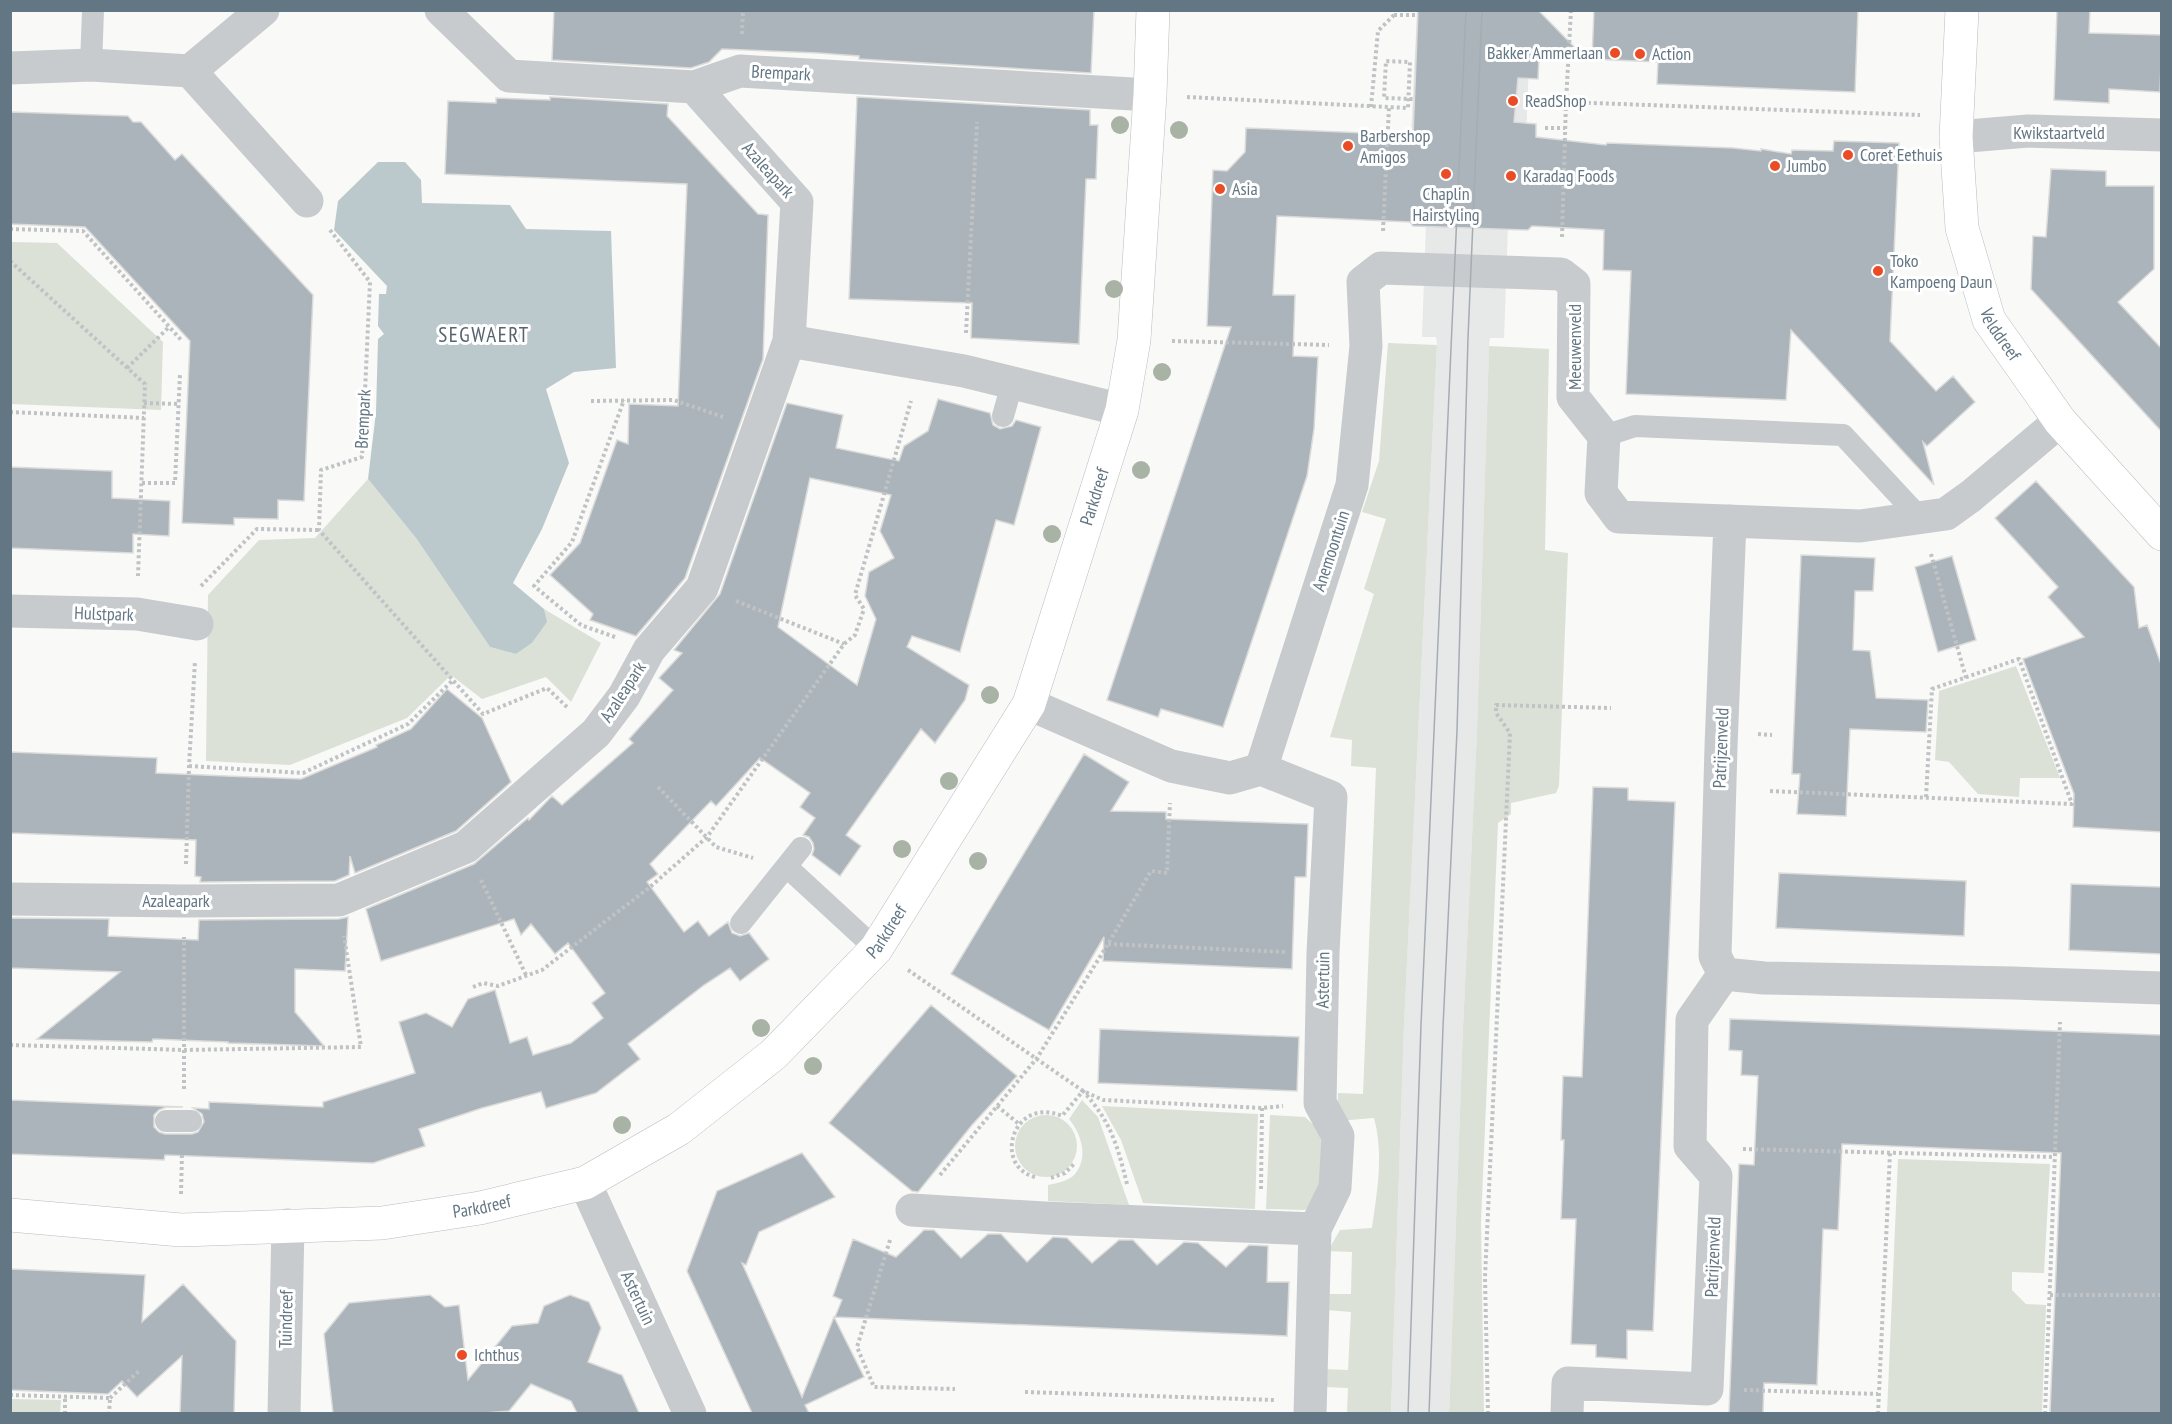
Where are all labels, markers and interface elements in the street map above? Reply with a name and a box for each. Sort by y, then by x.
place label: Bakker Ammerlaan [1487,41,1603,64]
place label: Action [1652,42,1691,65]
marker: Bakker Ammerlaan [1608,46,1622,60]
marker: Action [1633,47,1647,61]
street label: Brempark [751,59,811,86]
place label: ReadShop [1525,89,1587,112]
marker: ReadShop [1506,94,1520,108]
street label: Kwikstaartveld [2013,121,2105,144]
place label: Barbershop Amigos [1360,124,1431,168]
street label: Azaleapark [737,137,800,203]
marker: Barbershop Amigos [1341,139,1355,153]
place label: Coret Eethuis [1860,143,1942,166]
marker: Coret Eethuis [1841,148,1855,162]
place label: Jumbo [1786,154,1827,177]
marker: Jumbo [1768,159,1782,173]
place label: Karadag Foods [1523,164,1614,187]
marker: Chaplin Hairstyling [1439,167,1453,181]
marker: Karadag Foods [1504,169,1518,183]
place label: Asia [1232,177,1258,200]
marker: Asia [1213,182,1227,196]
place label: Chaplin Hairstyling [1412,182,1480,226]
place label: Toko Kampoeng Daun [1890,249,1992,293]
marker: Toko Kampoeng Daun [1871,264,1885,278]
street label: Meeuwenveld [1563,304,1586,390]
street label: Velddreef [1975,304,2027,366]
district label: SEGWAERT [438,321,530,348]
street label: Brempark [349,389,376,449]
street label: Parkdreef [1074,464,1114,528]
street label: Anemoontuin [1307,508,1354,594]
street label: Hulstpark [74,601,134,626]
street label: Azaleapark [595,657,651,726]
street label: Patrijzenveld [1708,707,1733,789]
street label: Azaleapark [142,889,210,912]
street label: Parkdreef [861,899,912,963]
street label: Astertuin [1311,951,1334,1009]
street label: Parkdreef [451,1189,515,1223]
street label: Patrijzenveld [1700,1216,1725,1298]
street label: Astertuin [616,1267,661,1328]
street label: Tuindreef [273,1288,298,1348]
place label: Ichthus [474,1343,519,1366]
marker: Ichthus [455,1348,469,1362]

